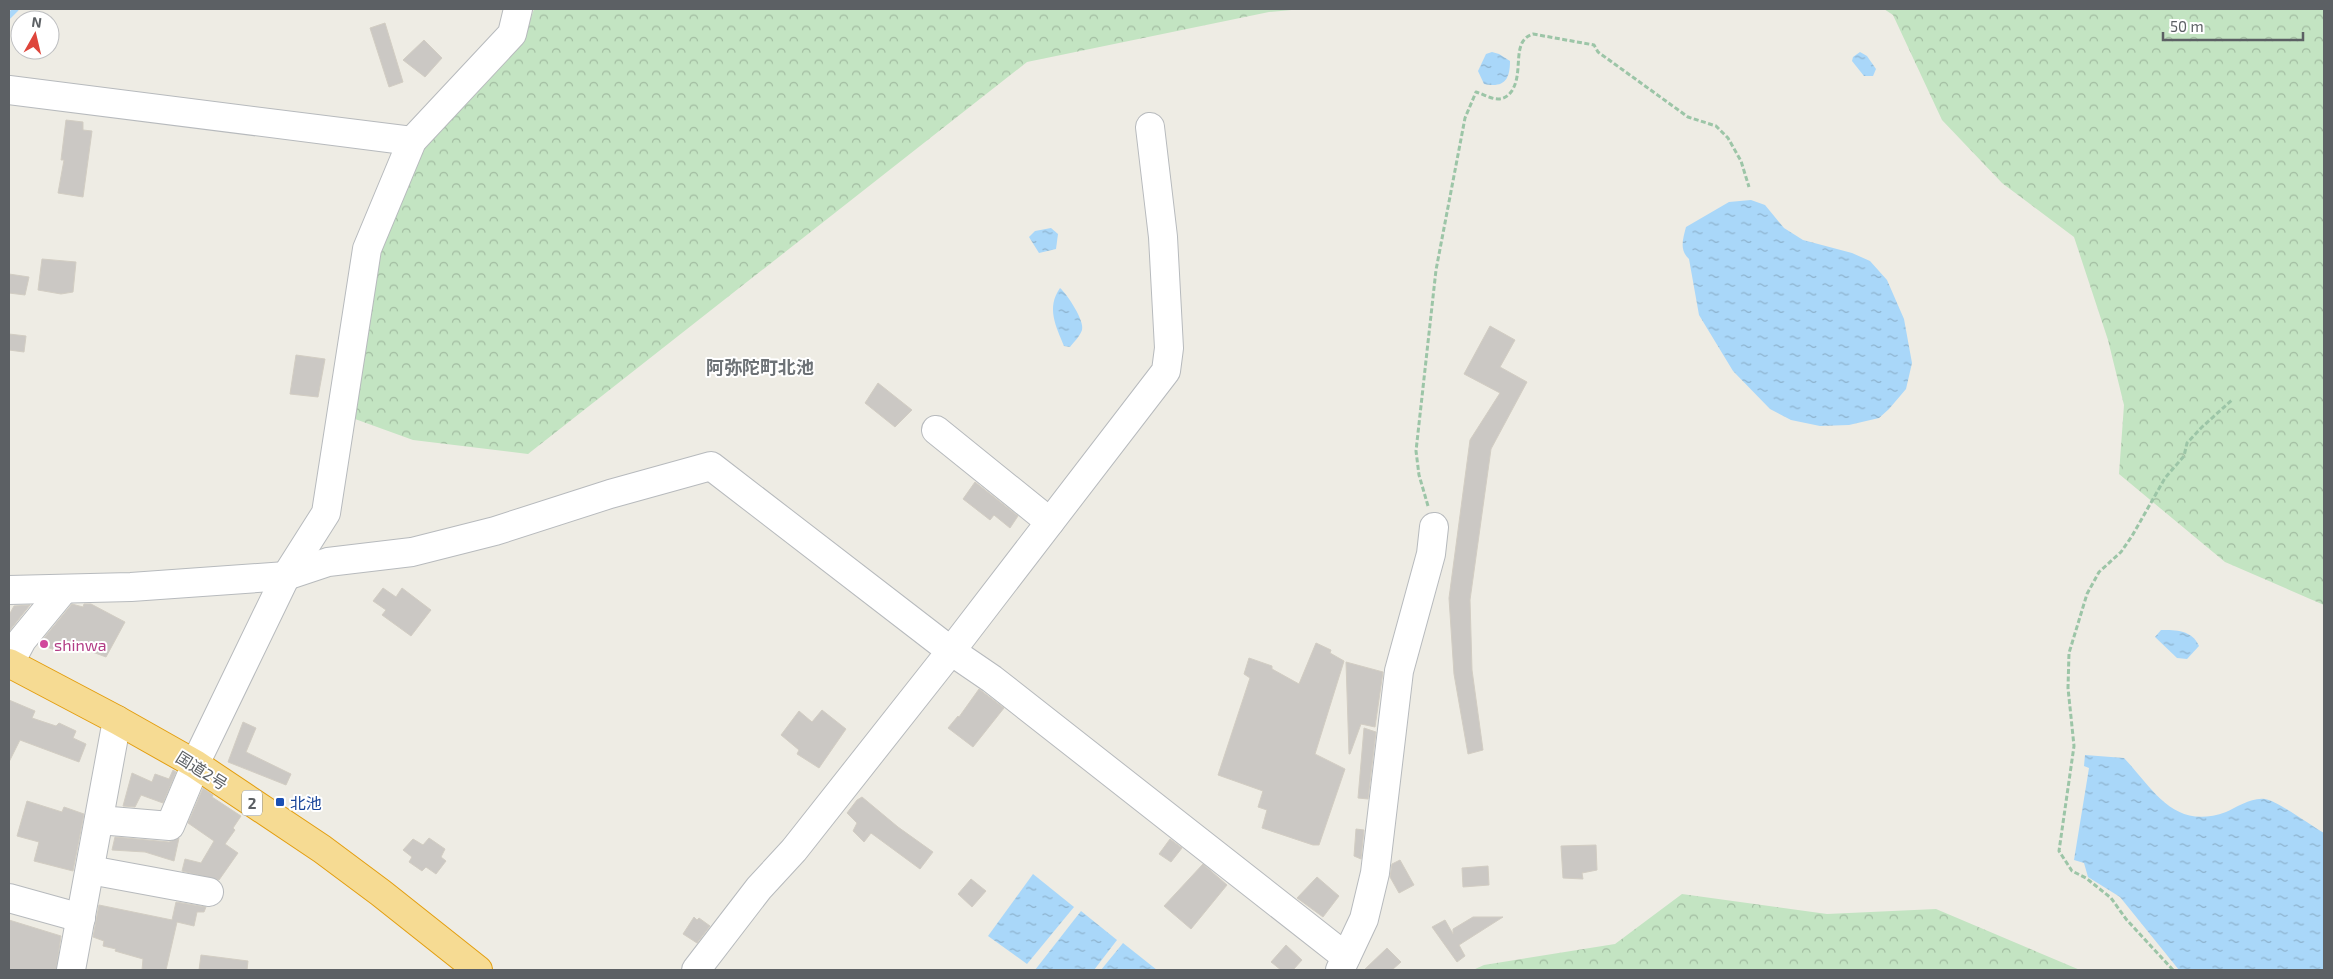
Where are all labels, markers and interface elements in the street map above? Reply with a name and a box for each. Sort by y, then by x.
north arrow [10,10,60,60]
scale bar [2163,10,2303,42]
text: N [31,13,43,31]
text: 50 m [2170,17,2204,35]
district label: 阿弥陀町北池 [706,356,814,378]
place label: shinwa [54,635,107,654]
marker: shinwa [38,638,50,650]
street label: 国道2号 [173,747,231,793]
road number: 2 [242,790,262,816]
place label: 北池 [290,793,322,812]
marker: 北池 [274,796,286,808]

